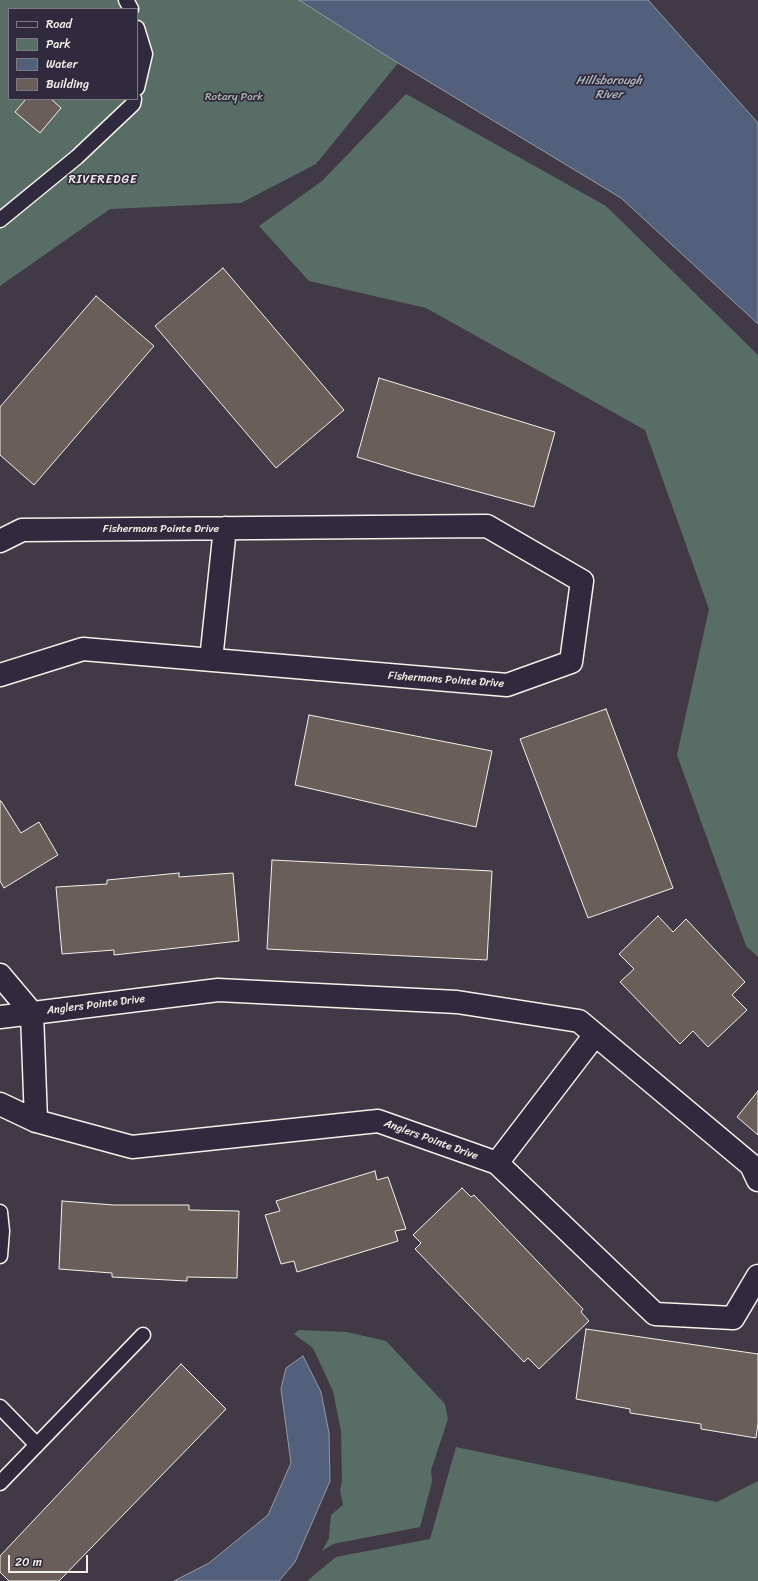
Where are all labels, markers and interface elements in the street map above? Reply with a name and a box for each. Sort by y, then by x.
legend [8,8,138,100]
text: Road [46,13,72,35]
text: Park [46,33,71,55]
text: Water [46,53,78,75]
text: Building [46,73,89,95]
water label: Hillsborough River [576,74,642,102]
park label: Rotary Park [205,90,263,104]
district label: RIVEREDGE [68,173,138,187]
street label: Fishermans Pointe Drive [103,522,219,536]
street label: Fishermans Pointe Drive [387,669,505,691]
street label: Anglers Pointe Drive [46,992,146,1018]
street label: Anglers Pointe Drive [382,1117,480,1163]
scale bar [10,1547,90,1573]
text: 20 m [15,1551,42,1573]

